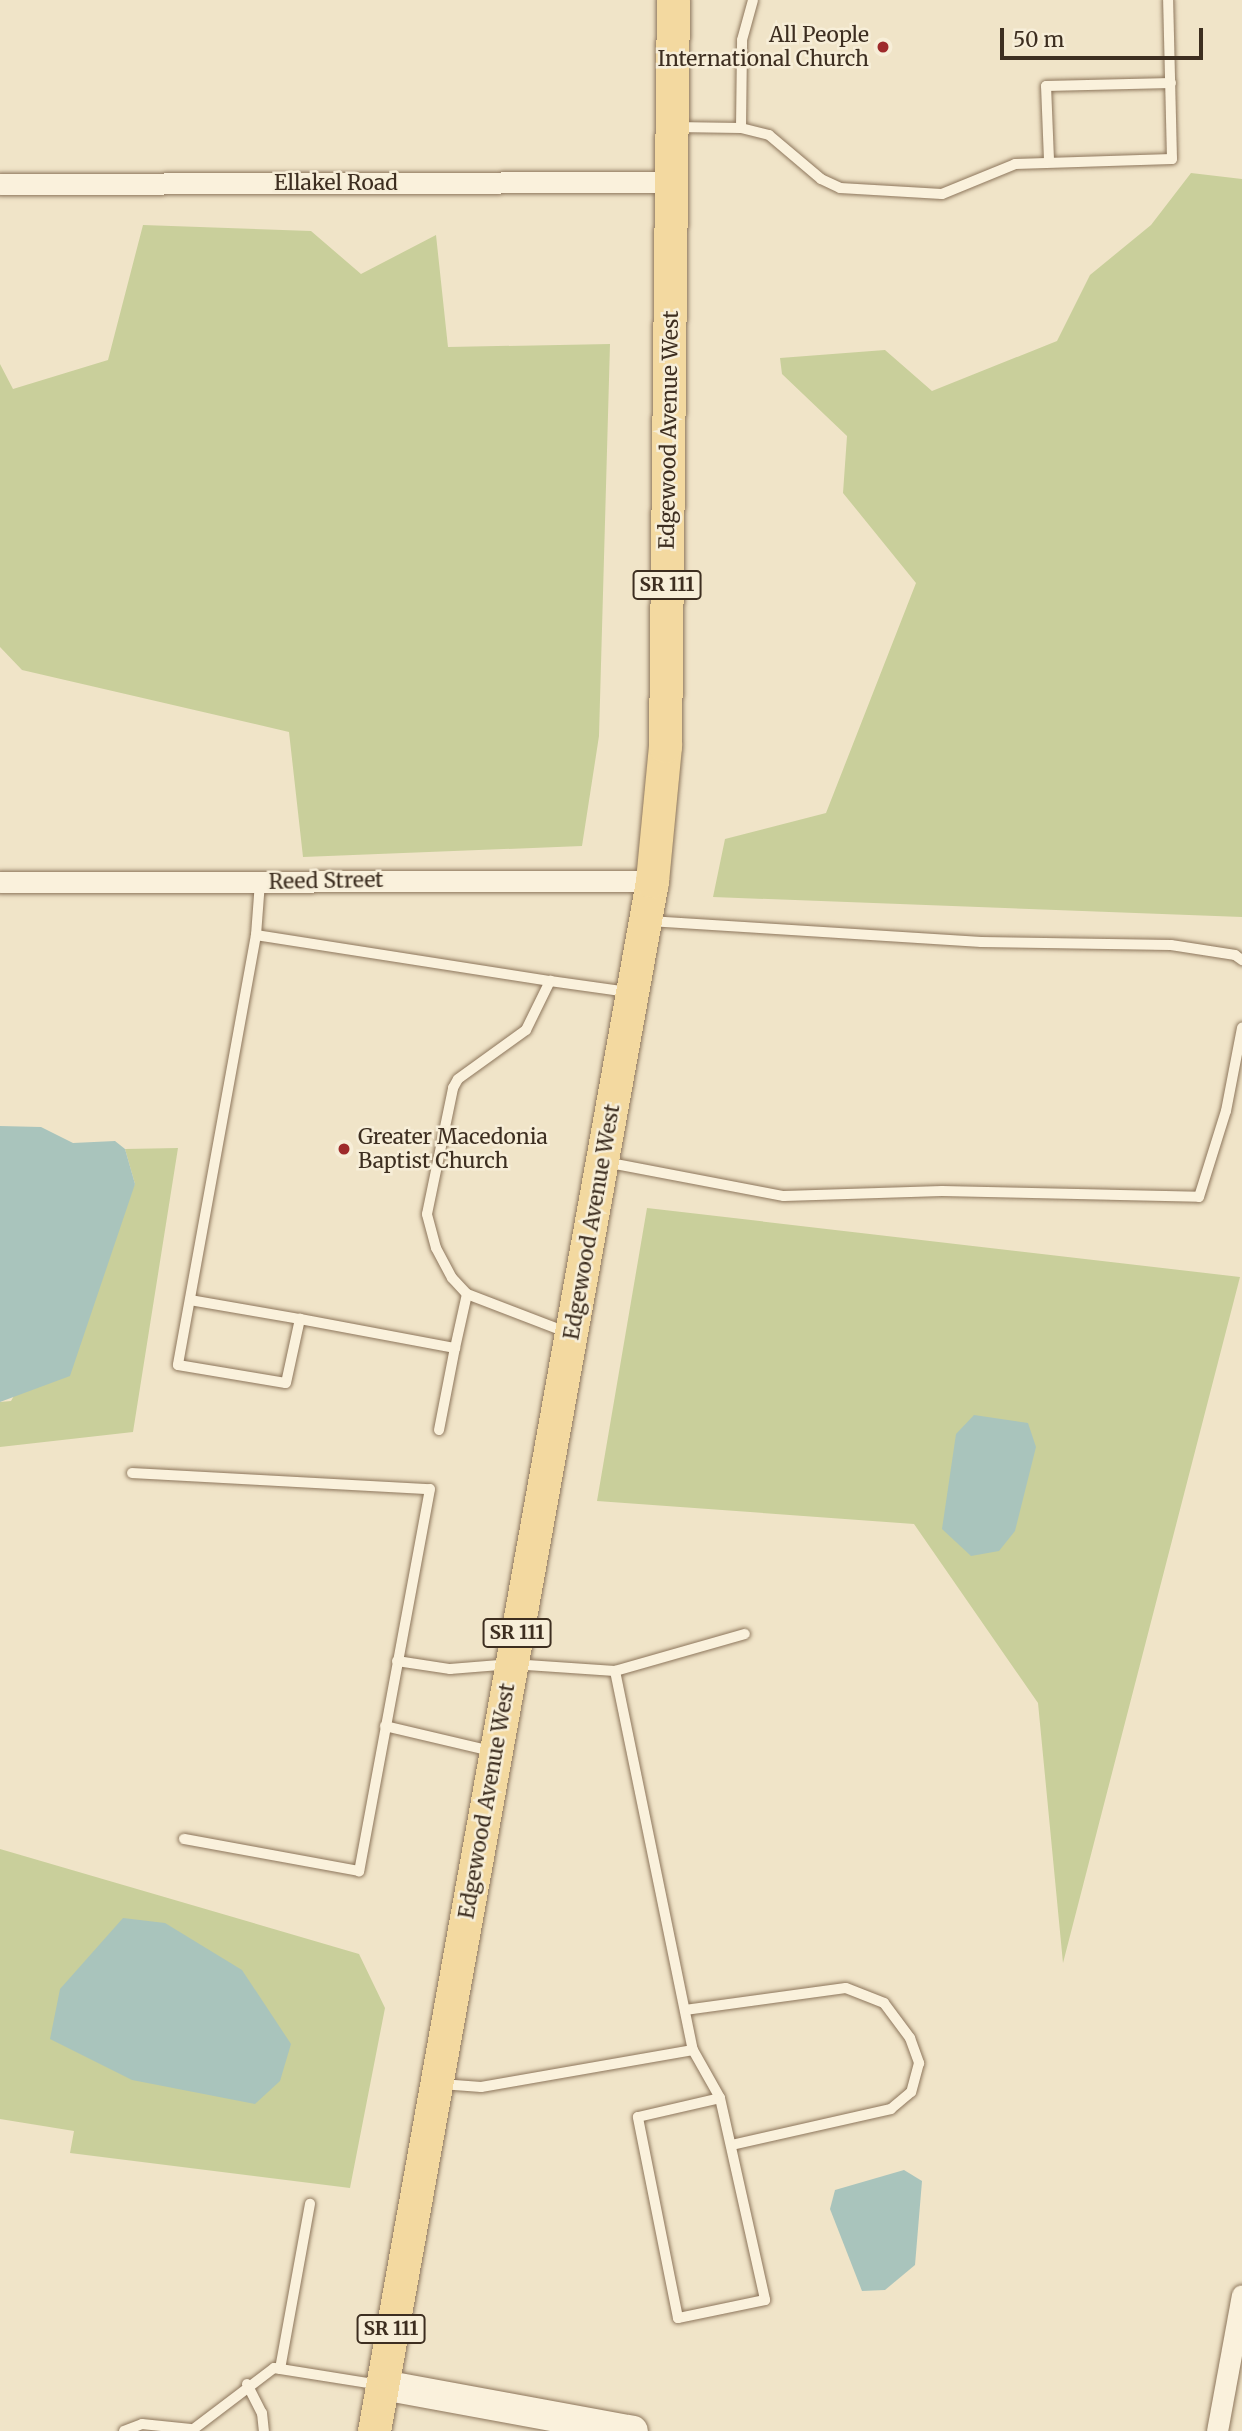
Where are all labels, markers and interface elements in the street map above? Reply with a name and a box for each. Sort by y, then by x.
scale bar [1004,14,1207,58]
place label: All People International Church [657,22,869,72]
text: 50 m [1013,26,1064,53]
marker: All People International Church [875,39,891,55]
street label: Ellakel Road [274,170,398,196]
street label: Edgewood Avenue West [654,310,684,550]
road number: SR 111 [632,570,702,600]
street label: Reed Street [268,867,384,895]
street label: Edgewood Avenue West [559,1102,625,1342]
place label: Greater Macedonia Baptist Church [358,1124,548,1174]
marker: Greater Macedonia Baptist Church [336,1141,352,1157]
road number: SR 111 [482,1618,552,1648]
street label: Edgewood Avenue West [454,1681,520,1921]
road number: SR 111 [356,2314,426,2344]

